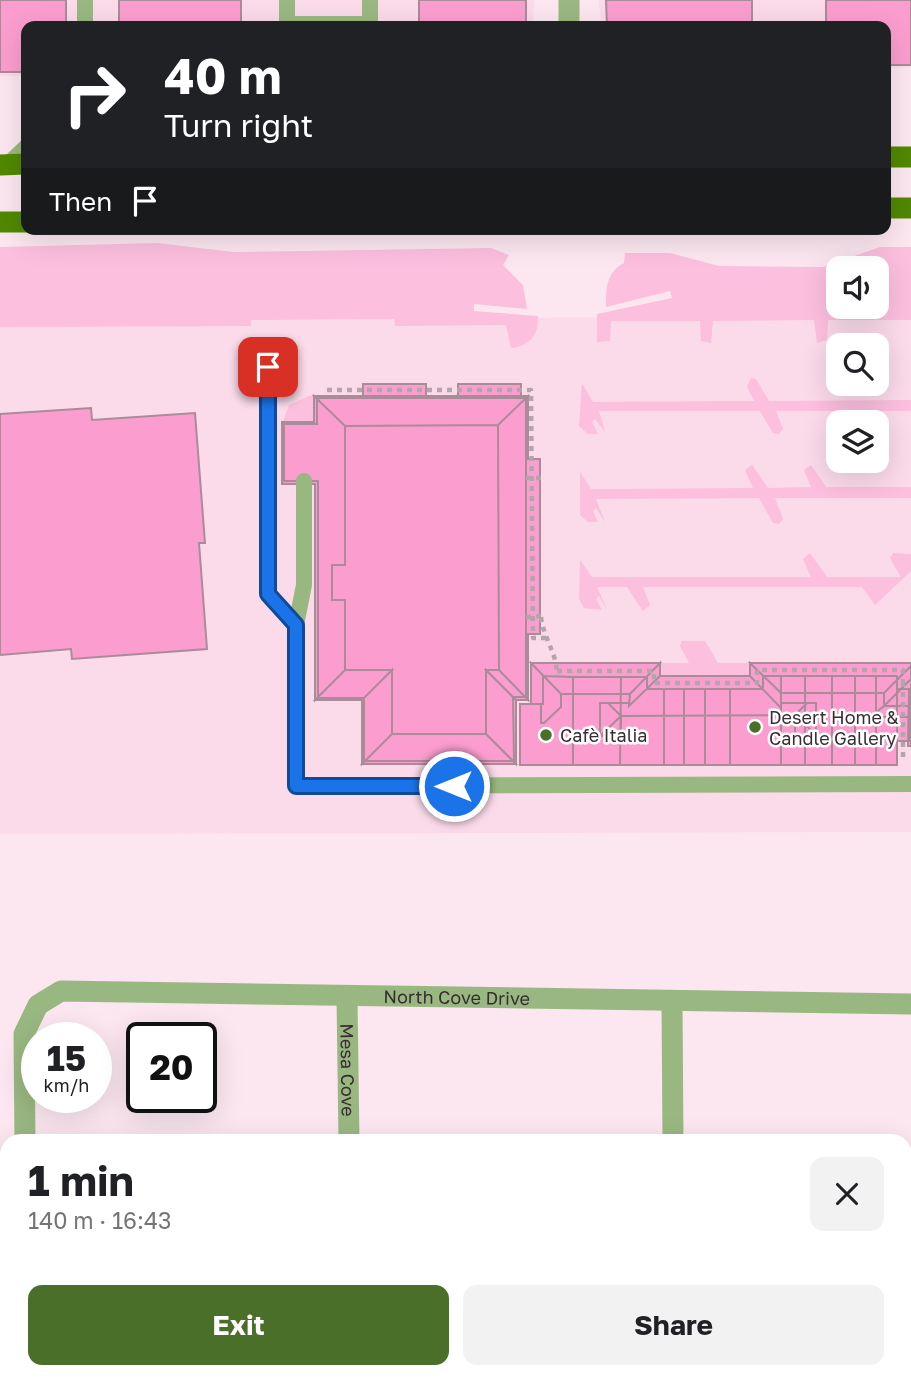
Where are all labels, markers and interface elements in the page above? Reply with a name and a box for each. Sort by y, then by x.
text: 40 m [164,46,282,105]
icon: right [49,49,140,140]
text: Turn right [164,106,313,144]
icon: arrive [126,182,164,220]
text: Then [49,186,112,217]
map controls [826,256,889,473]
button: sound [826,256,889,319]
button: search [826,333,889,396]
pin [238,337,298,397]
icon: arrive [249,348,287,386]
button: layers [826,410,889,473]
place label: Desert Home & Candle Gallery [769,706,899,749]
marker: Desert Home & Candle Gallery [747,719,763,735]
place label: Cafè Italia [560,724,648,746]
marker: Cafè Italia [538,727,554,743]
position arrow [417,749,491,823]
street label: North Cove Drive [383,985,530,1009]
speed limit sign: 20 [126,1022,217,1113]
street label: Mesa Cove [336,1023,360,1117]
text: 15 [47,1037,86,1079]
text: km/h [44,1074,89,1096]
text: 1 min [28,1155,134,1205]
button: close [810,1157,884,1231]
text: 140 m · 16:43 [28,1206,171,1234]
button: Exit [28,1285,449,1365]
button: Share [463,1285,884,1365]

